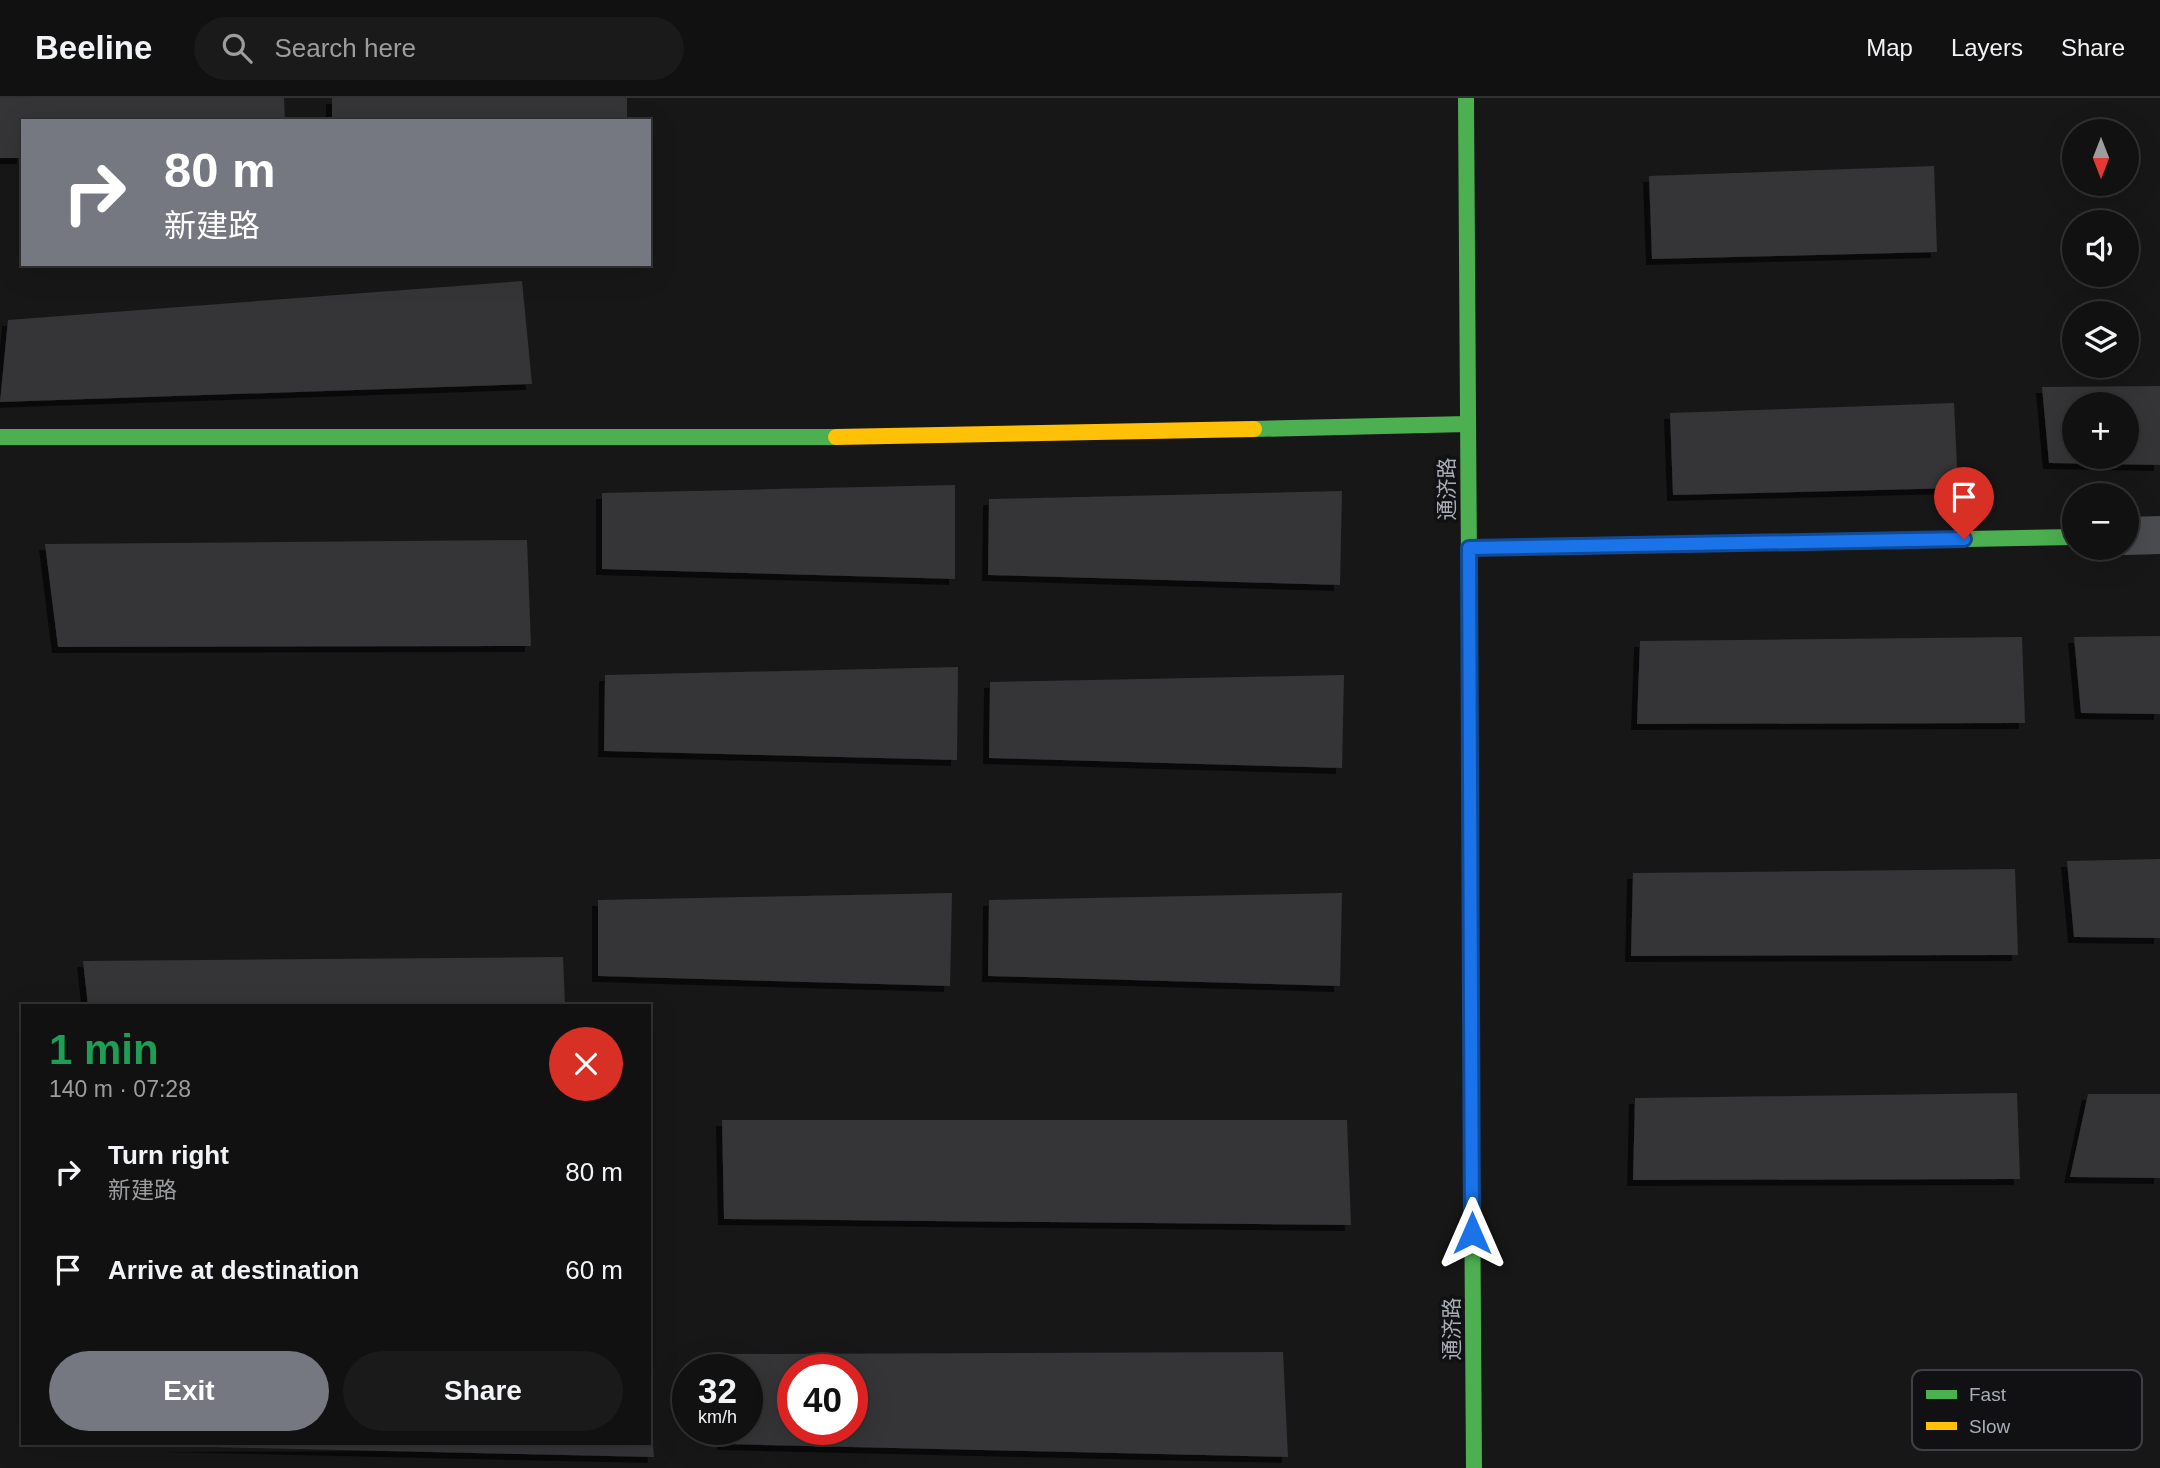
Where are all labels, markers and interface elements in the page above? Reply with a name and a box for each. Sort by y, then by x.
search box [194,17,684,80]
text: Beeline [35,29,152,66]
icon: search [218,29,256,67]
text: Search here [274,33,416,63]
text: Map [1866,34,1913,61]
text: Layers [1951,34,2023,61]
text: Share [2061,34,2125,61]
north arrow [2062,119,2138,196]
map controls [2062,119,2139,560]
text: 80 m [164,143,276,197]
icon: right [49,147,140,238]
text: 新建路 [164,208,260,244]
button: sound [2062,210,2139,287]
button: layers [2062,301,2139,378]
button: + [2062,392,2139,469]
street label: 通济路 [1435,458,1458,521]
pin [1934,467,1994,539]
icon: arrive [1945,478,1983,516]
button: − [2062,483,2139,560]
text: 1 min [49,1026,159,1073]
button: close [549,1027,623,1101]
text: 140 m · 07:28 [49,1076,191,1102]
text: Turn right [108,1140,229,1170]
icon: right [49,1153,87,1191]
text: 80 m [565,1157,623,1187]
text: 新建路 [108,1177,177,1203]
position arrow [1435,1196,1509,1270]
icon: arrive [49,1251,87,1289]
text: Arrive at destination [108,1255,359,1285]
text: 60 m [565,1255,623,1285]
street label: 通济路 [1440,1298,1463,1361]
button: Exit [49,1351,329,1431]
button: Share [343,1351,623,1431]
speed limit sign: 40 [777,1354,868,1445]
legend [1912,1370,2142,1450]
text: 32 [698,1371,737,1410]
text: Fast [1969,1384,2007,1405]
text: km/h [698,1407,737,1427]
text: Slow [1969,1416,2010,1437]

